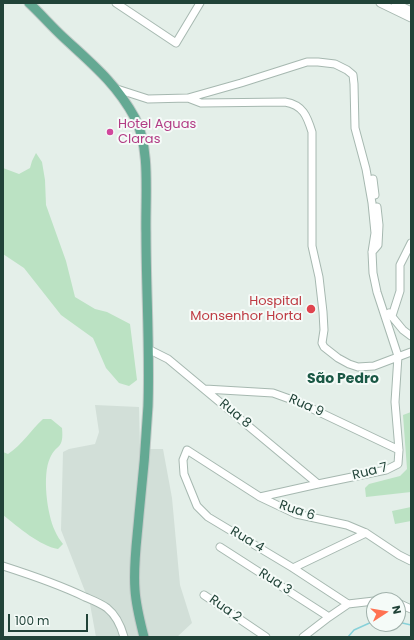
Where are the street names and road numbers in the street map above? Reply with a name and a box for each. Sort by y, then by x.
street label: Rua 9 [286,391,326,421]
street label: Rua 8 [216,396,254,432]
street label: Rua 7 [351,460,389,484]
street label: Rua 6 [277,498,317,524]
street label: Rua 4 [227,524,267,556]
street label: Rua 3 [256,566,294,598]
street label: Rua 2 [206,592,244,626]

